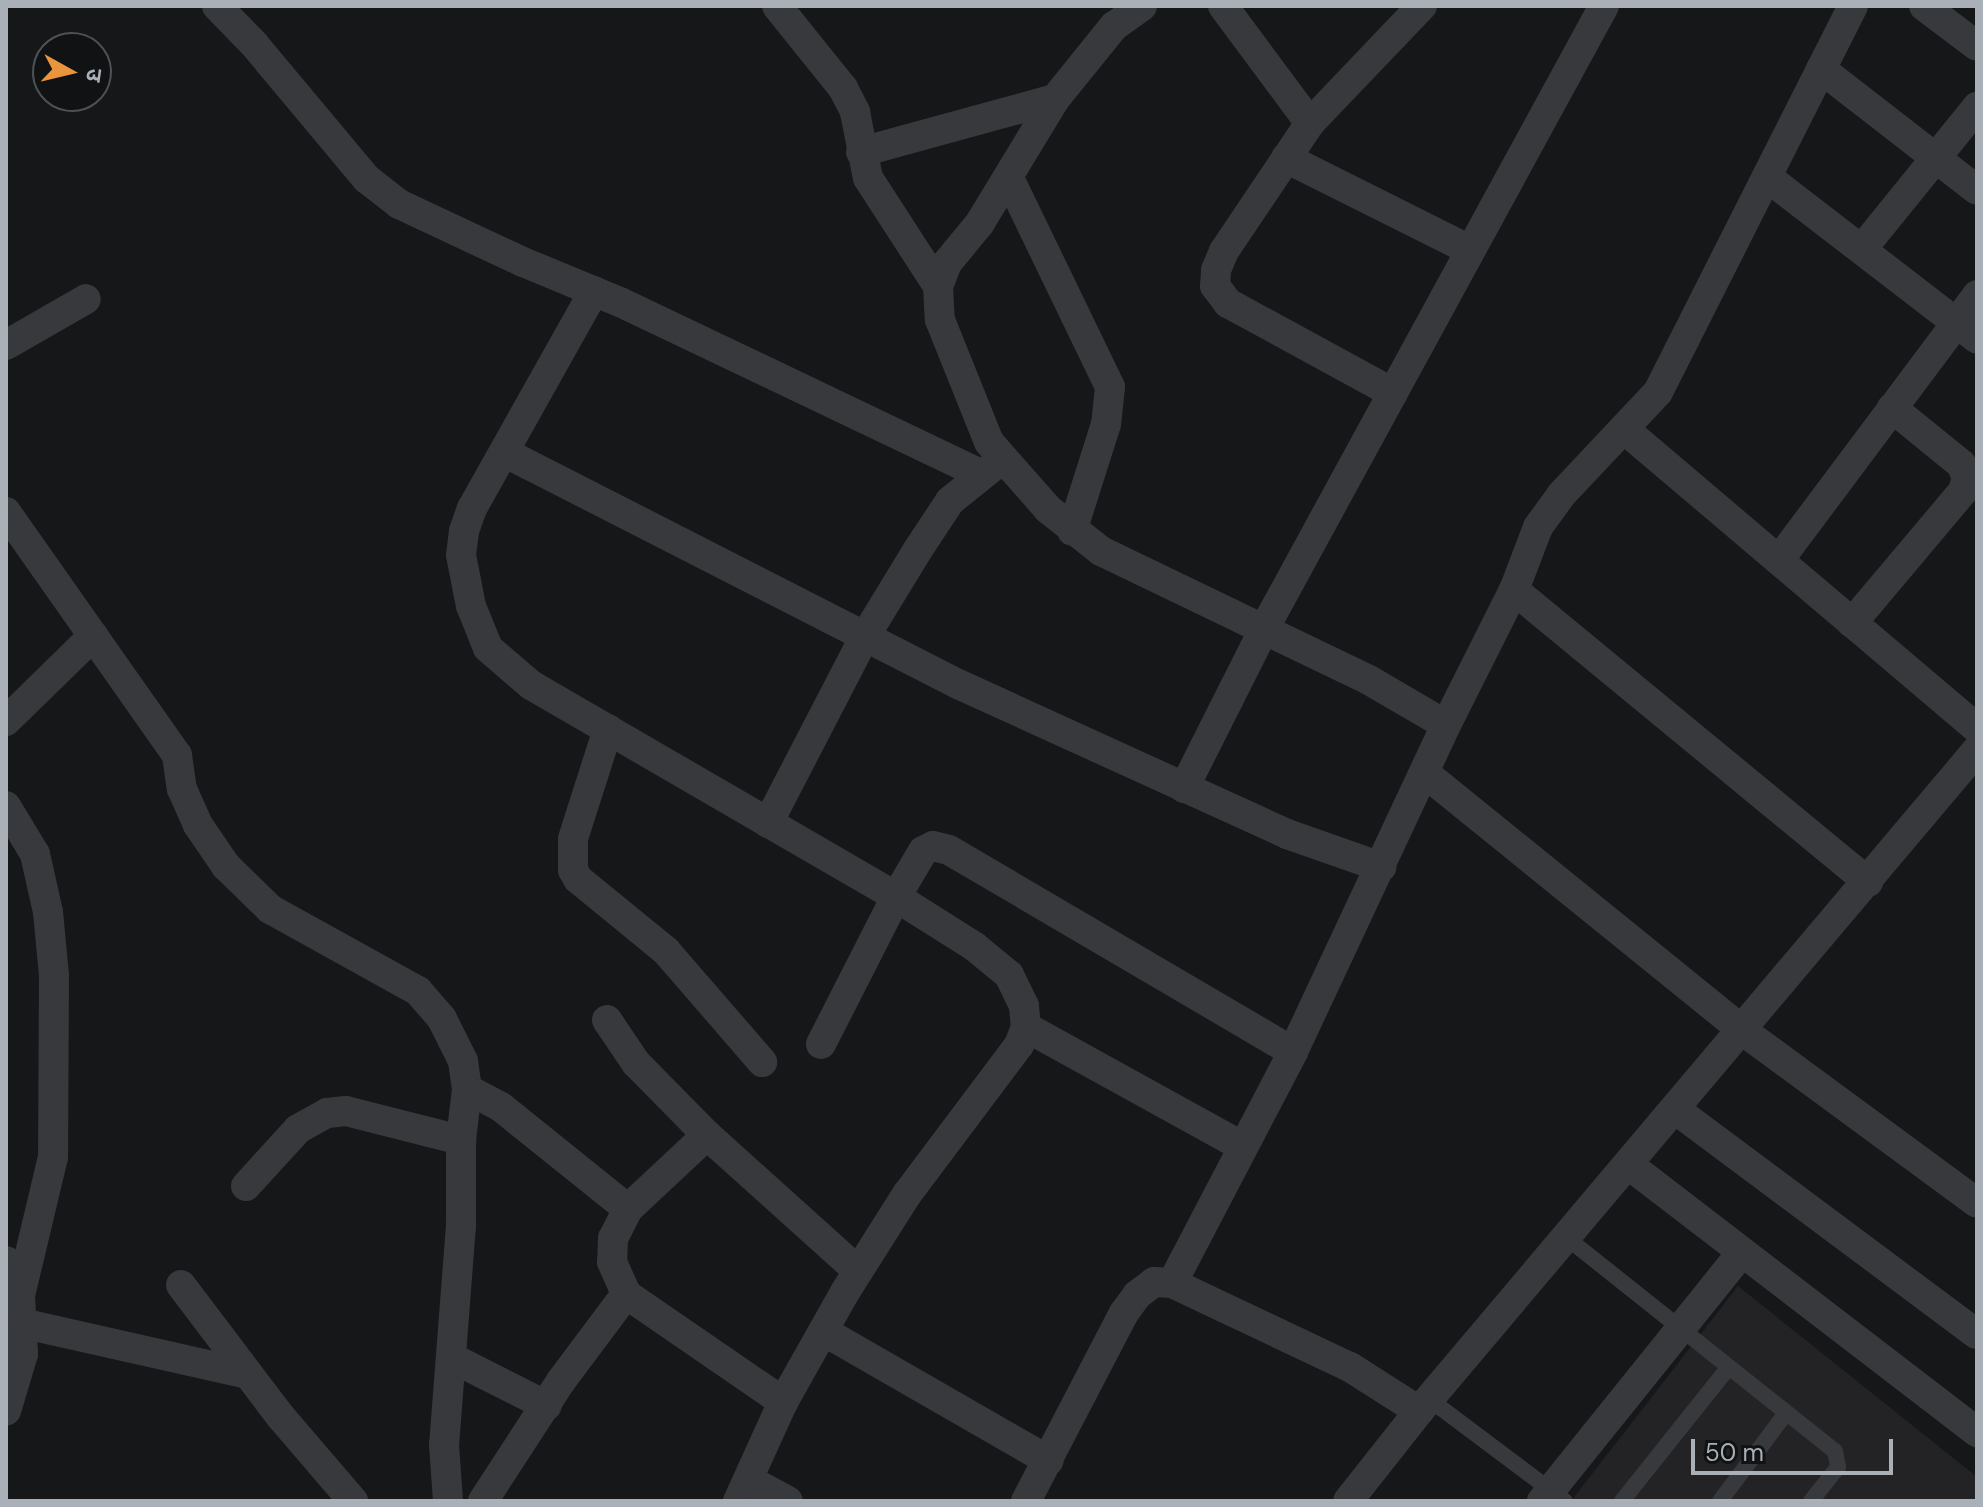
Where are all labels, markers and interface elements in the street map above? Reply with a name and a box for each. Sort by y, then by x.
north arrow [32,32,112,112]
text: उ [79,67,110,84]
scale bar [1695,1423,1897,1473]
text: 50 m [1705,1437,1764,1468]

